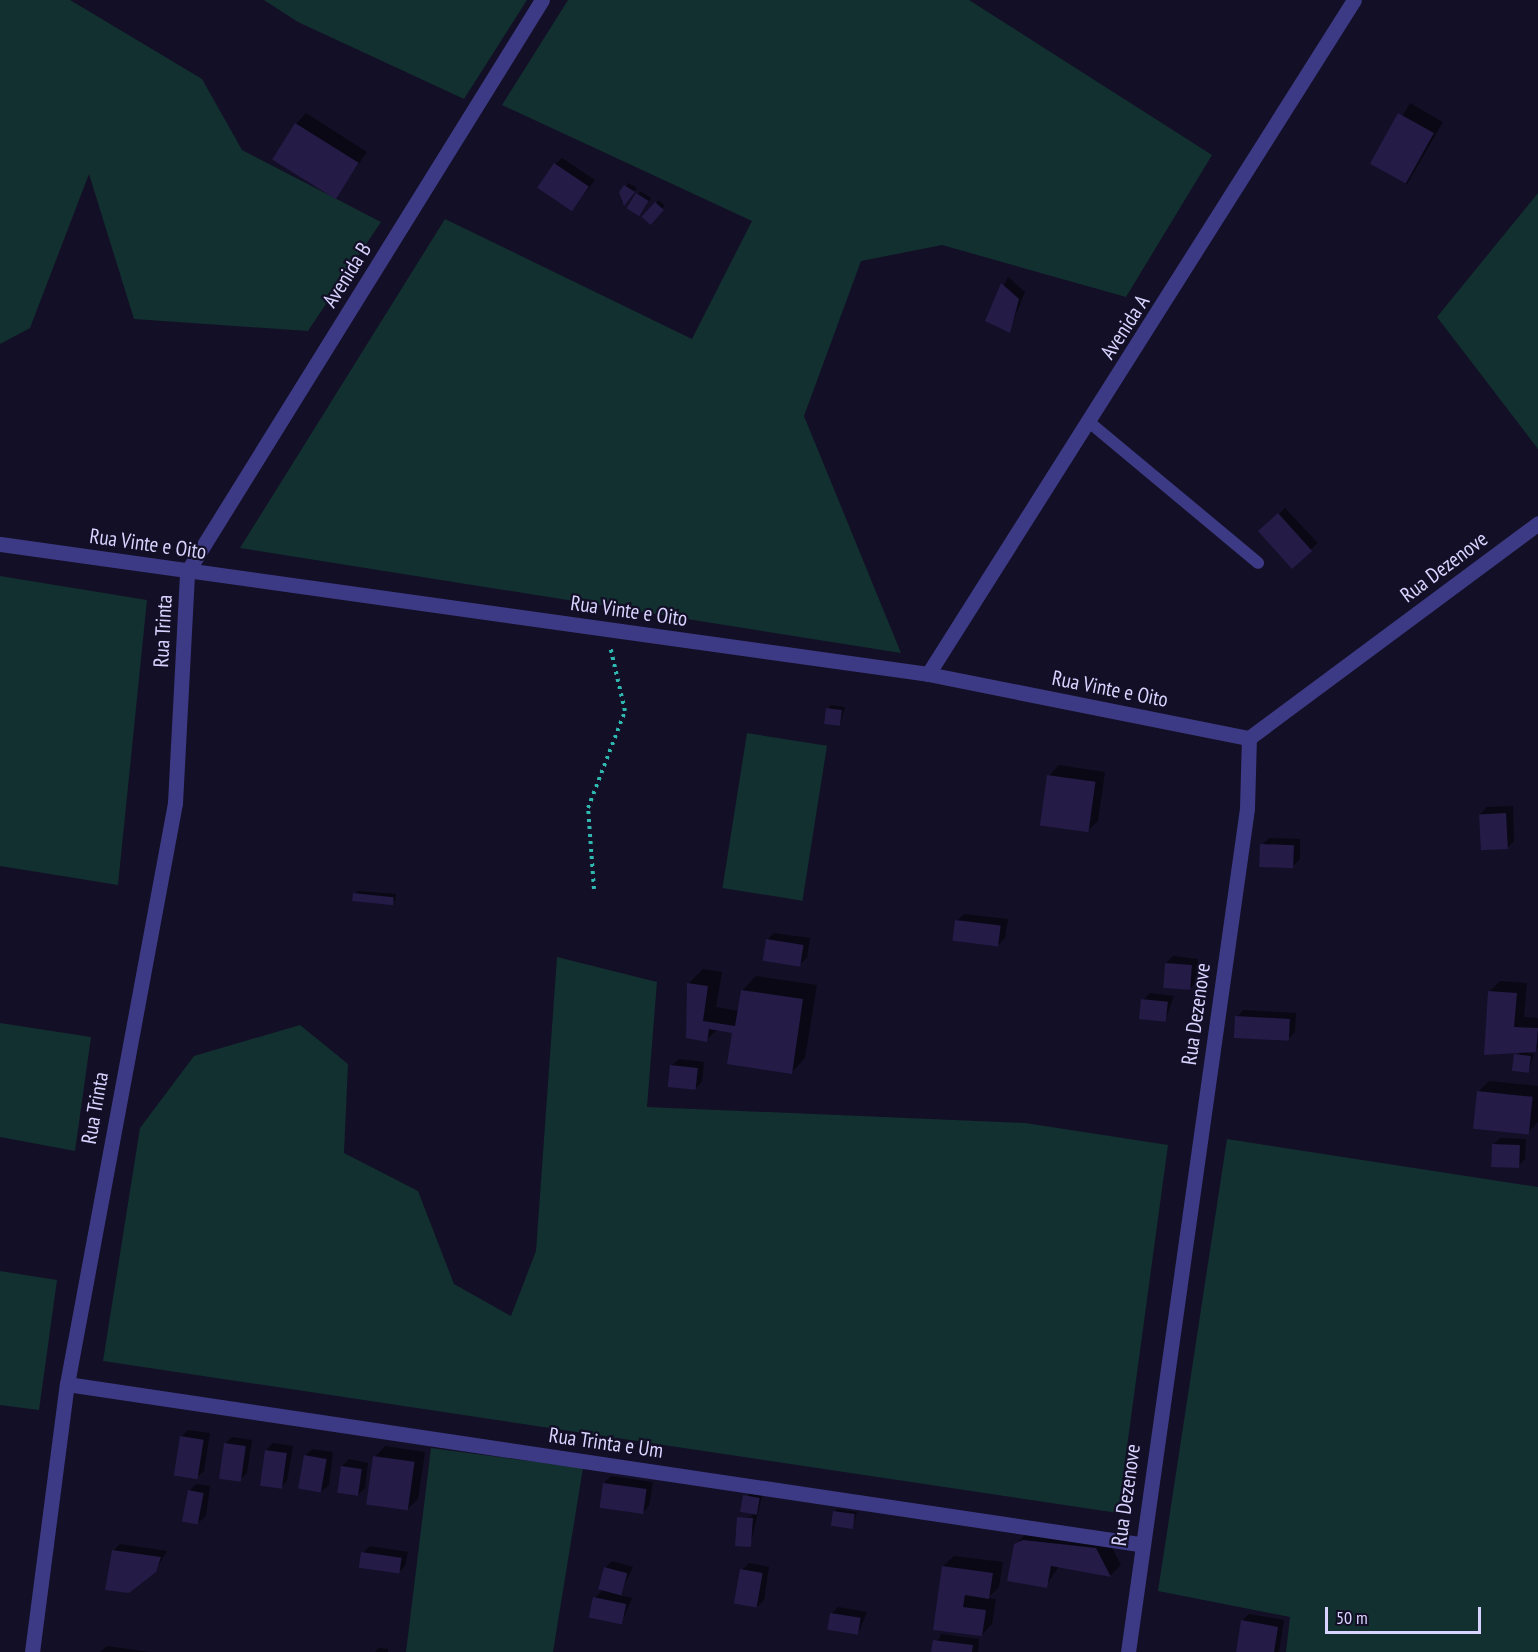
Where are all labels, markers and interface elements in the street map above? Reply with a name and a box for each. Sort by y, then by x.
street label: Avenida B [317,238,377,312]
street label: Avenida A [1095,290,1155,364]
street label: Rua Vinte e Oito [88,523,208,565]
street label: Rua Dezenove [1396,526,1492,608]
street label: Rua Vinte e Oito [569,590,689,632]
street label: Rua Trinta [148,594,178,668]
street label: Rua Vinte e Oito [1050,665,1170,713]
street label: Rua Dezenove [1176,962,1216,1066]
street label: Rua Trinta [76,1070,114,1146]
street label: Rua Trinta e Um [547,1422,665,1464]
street label: Rua Dezenove [1106,1443,1146,1547]
scale bar [1328,1595,1484,1633]
text: 50 m [1336,1606,1368,1629]

